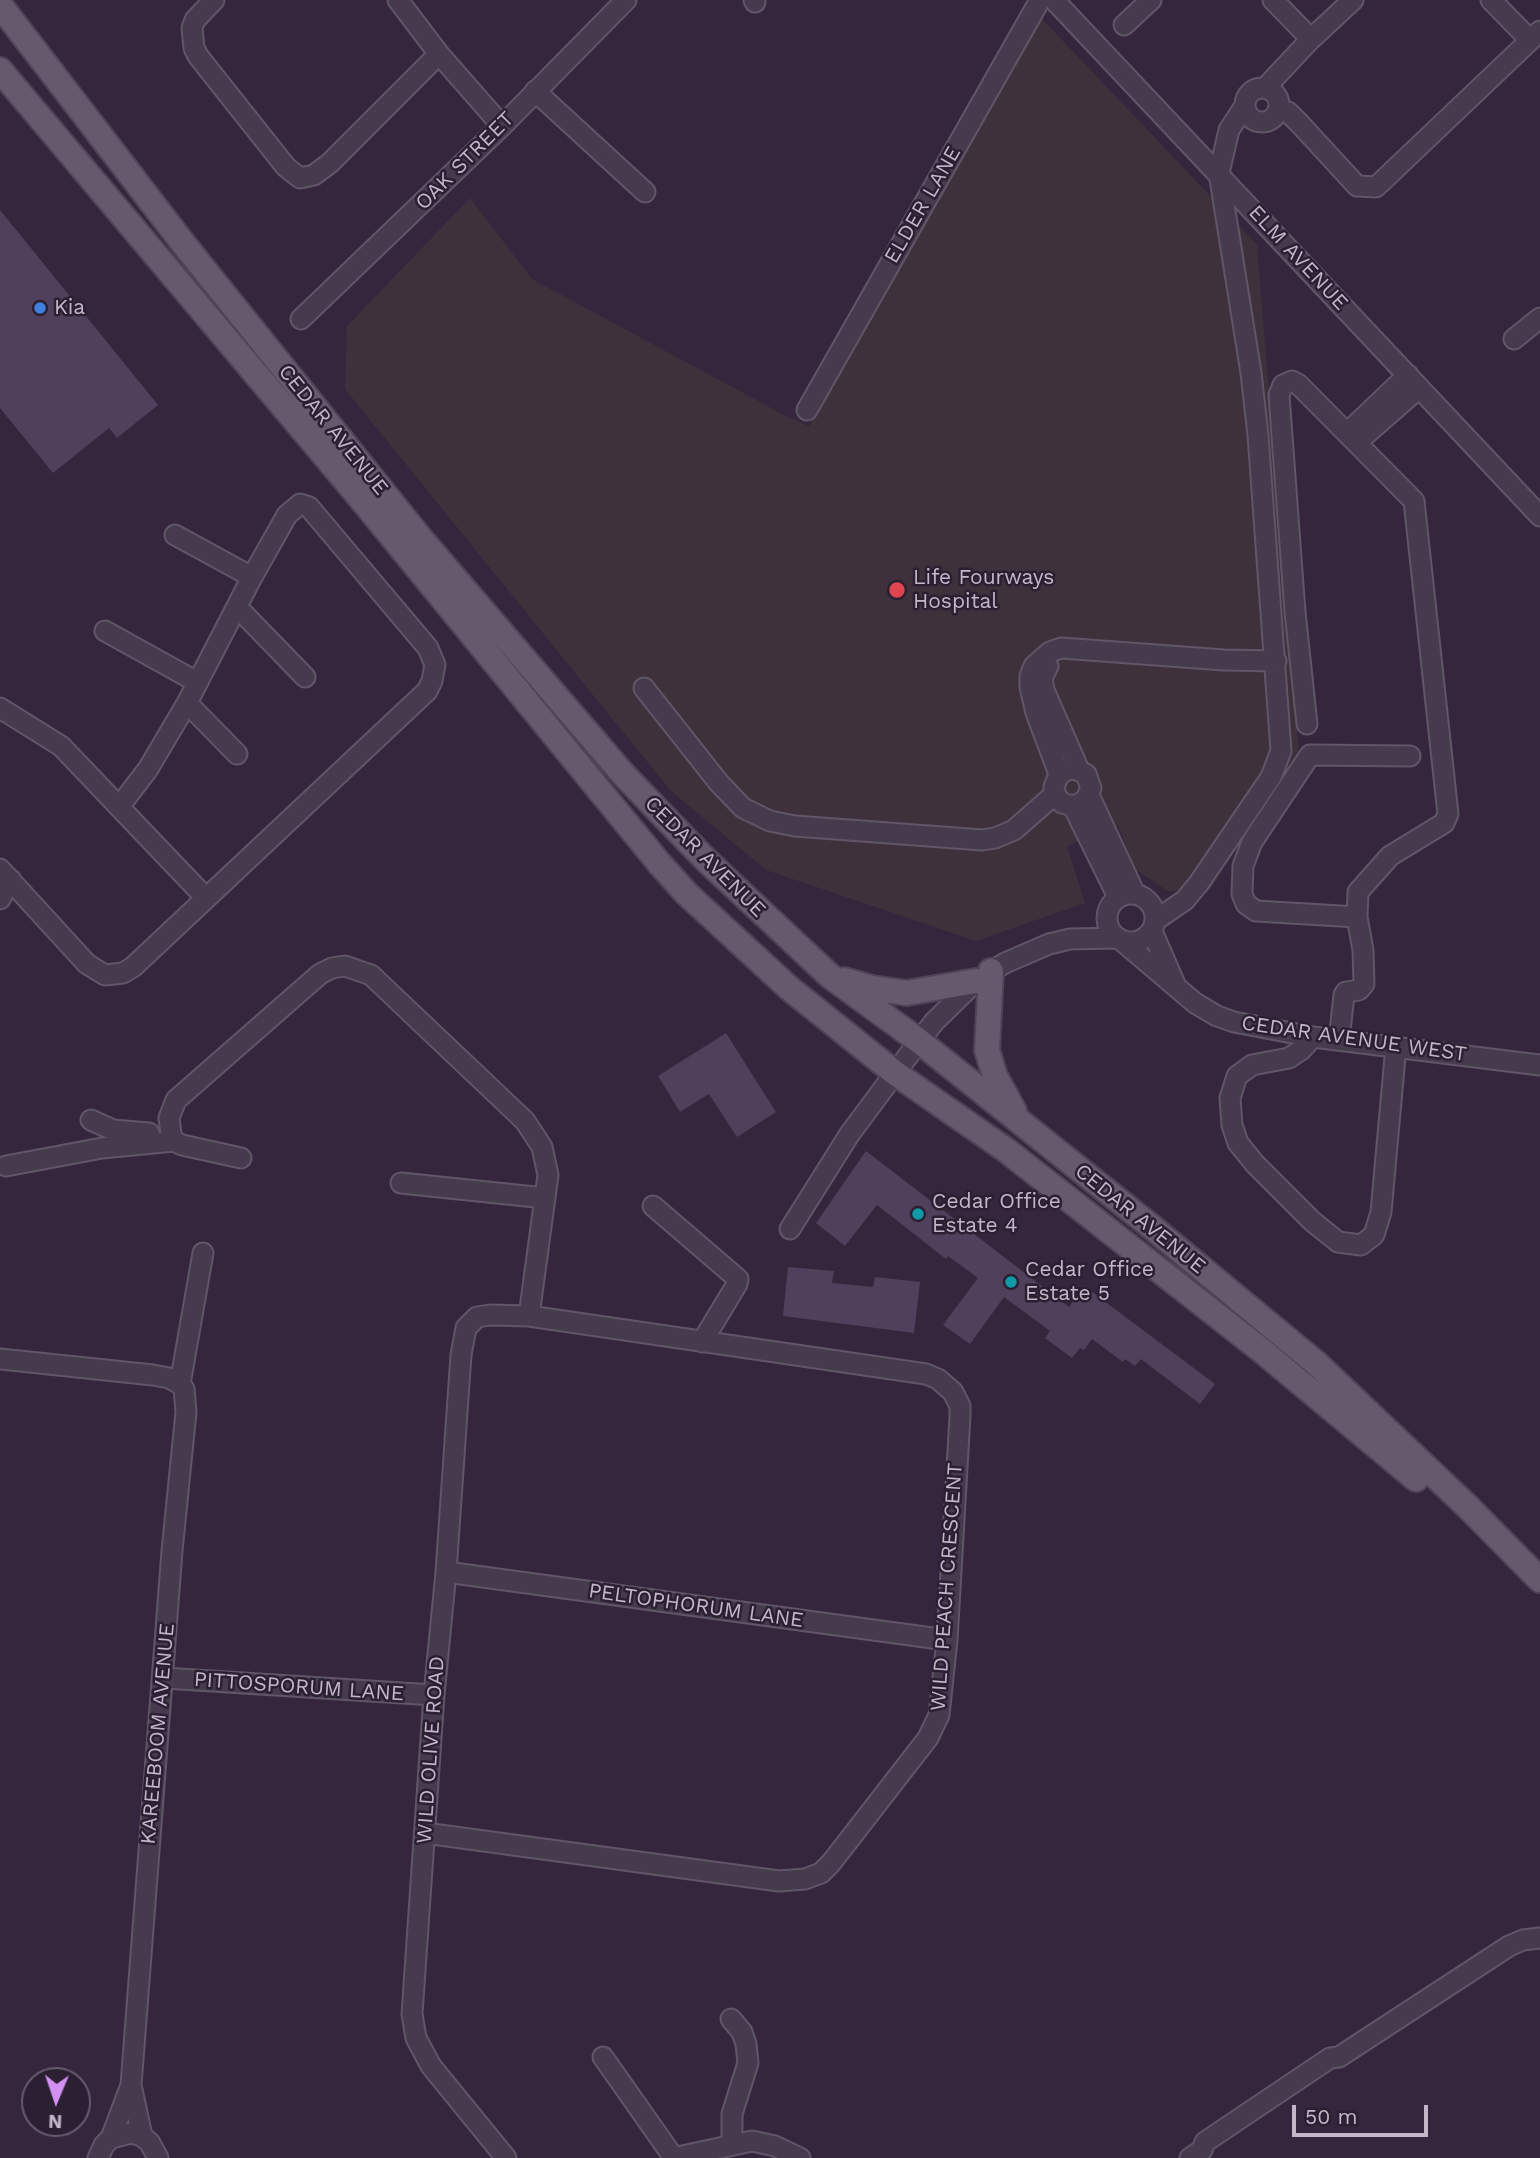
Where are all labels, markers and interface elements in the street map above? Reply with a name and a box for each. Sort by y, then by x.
street label: OAK STREET [410,106,520,216]
street label: ELDER LANE [879,142,967,268]
street label: ELM AVENUE [1243,200,1353,316]
place label: Kia [54,295,85,321]
marker: Kia [32,300,48,316]
street label: CEDAR AVENUE [273,360,393,500]
place label: Life Fourways Hospital [913,565,1054,615]
marker: Life Fourways Hospital [887,580,907,600]
street label: CEDAR AVENUE [639,791,771,923]
street label: CEDAR AVENUE WEST [1240,1011,1468,1067]
street label: CEDAR AVENUE [1070,1159,1210,1279]
place label: Cedar Office Estate 4 [932,1189,1061,1239]
marker: Cedar Office Estate 4 [910,1206,926,1222]
place label: Cedar Office Estate 5 [1025,1257,1154,1307]
marker: Cedar Office Estate 5 [1003,1274,1019,1290]
street label: WILD PEACH CRESCENT [926,1462,968,1712]
street label: PELTOPHORUM LANE [587,1578,805,1634]
street label: KAREEBOOM AVENUE [136,1622,180,1846]
street label: WILD OLIVE ROAD [412,1655,450,1845]
street label: PITTOSPORUM LANE [193,1667,405,1707]
north arrow [21,2067,91,2137]
scale bar [1295,2092,1432,2136]
text: 50 m [1305,2104,1357,2129]
text: N [48,2110,63,2133]

